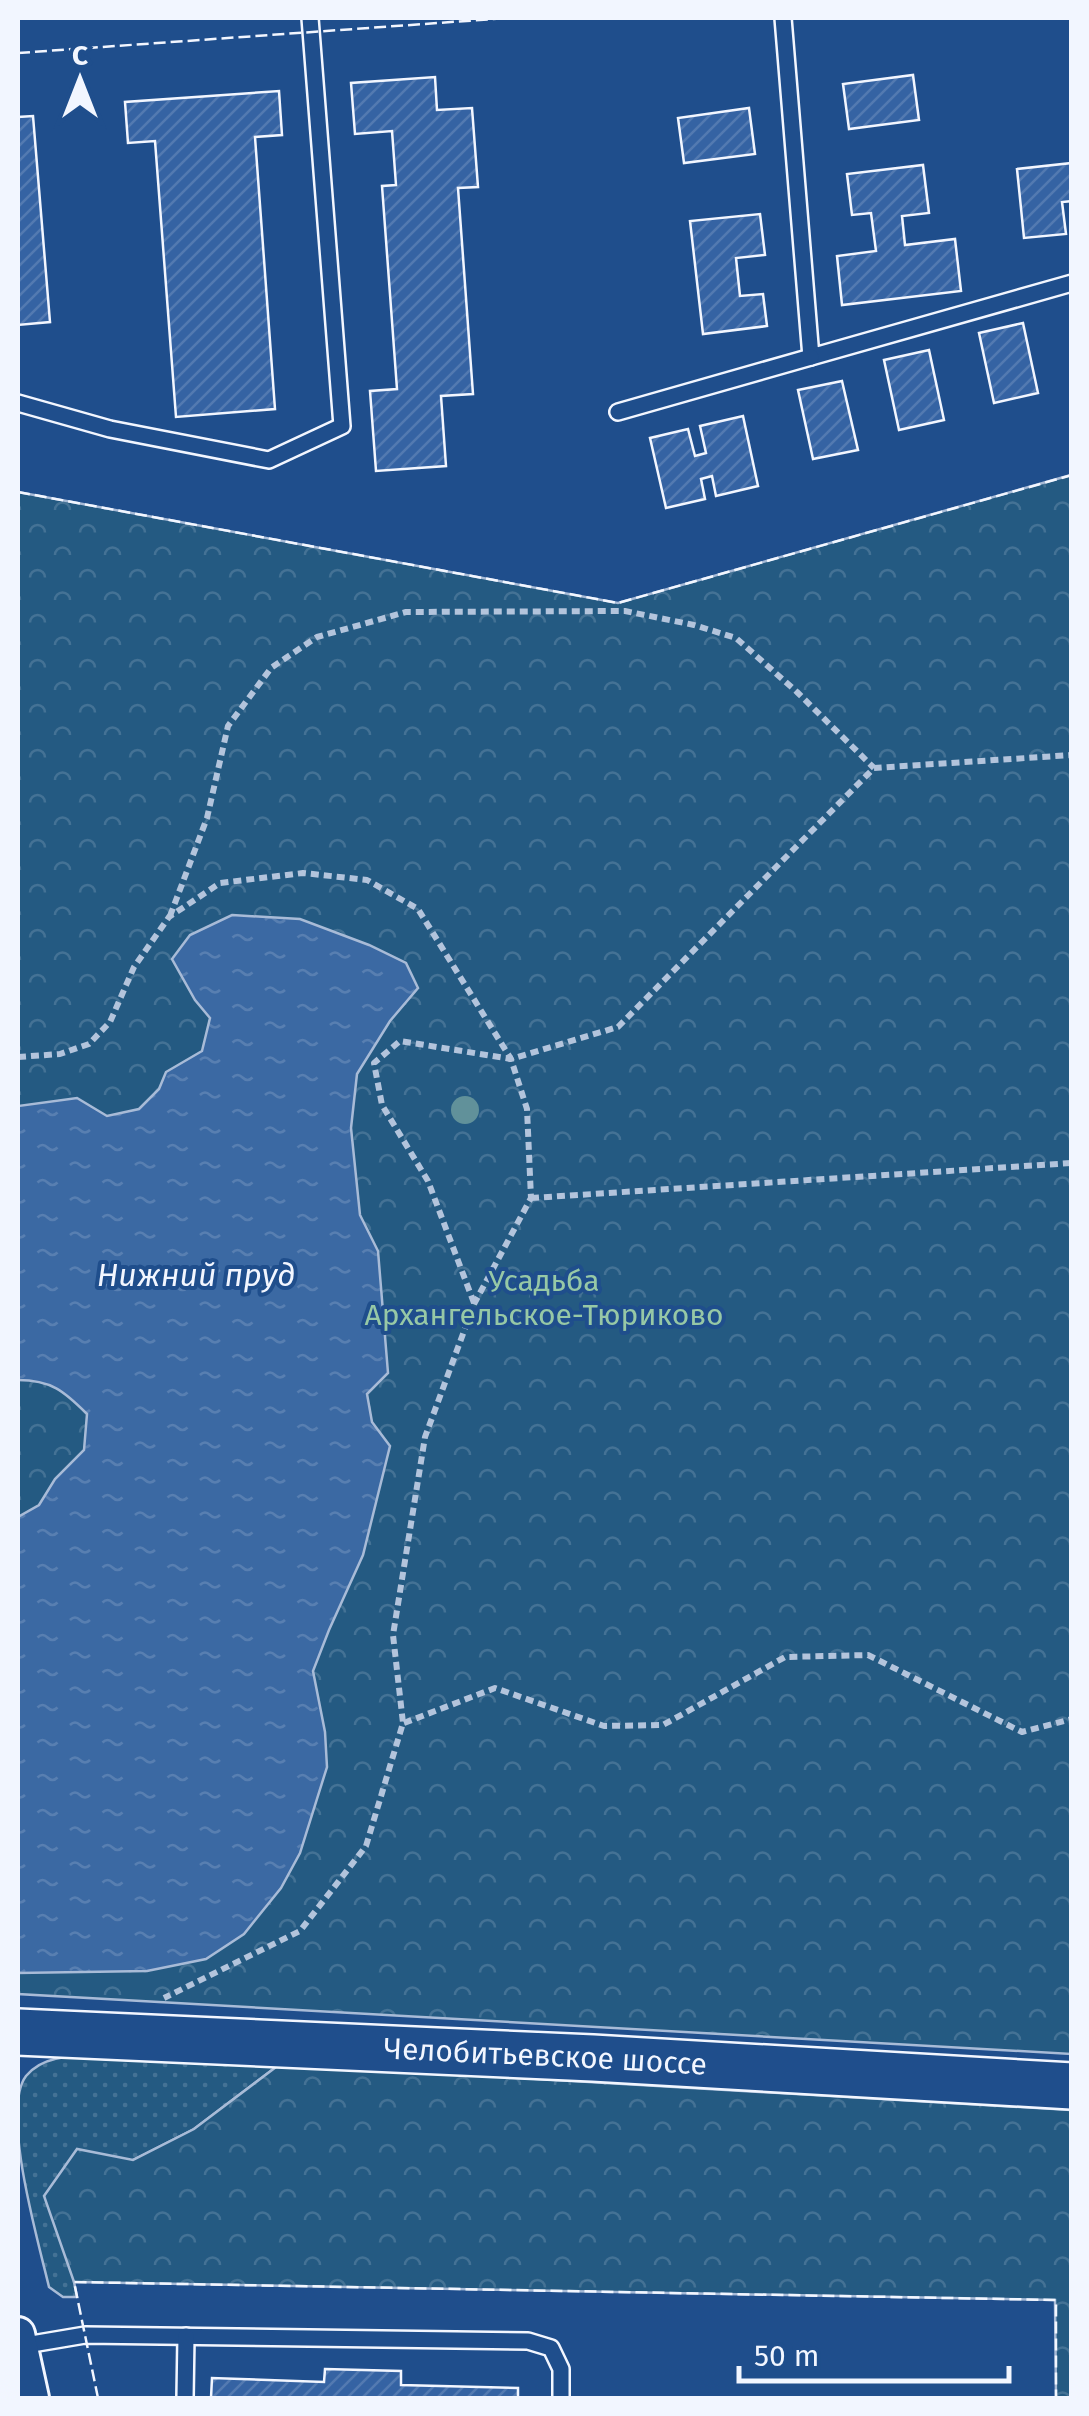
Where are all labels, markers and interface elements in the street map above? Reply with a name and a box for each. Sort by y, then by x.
north arrow [30,30,130,130]
text: С [72,39,88,72]
water label: Нижний пруд [97,1256,295,1294]
park label: Усадьба Архангельское-Тюриково [364,1263,724,1333]
street label: Челобитьевское шоссе [383,2031,708,2083]
scale bar [739,2321,1009,2383]
text: 50 m [754,2338,819,2374]

